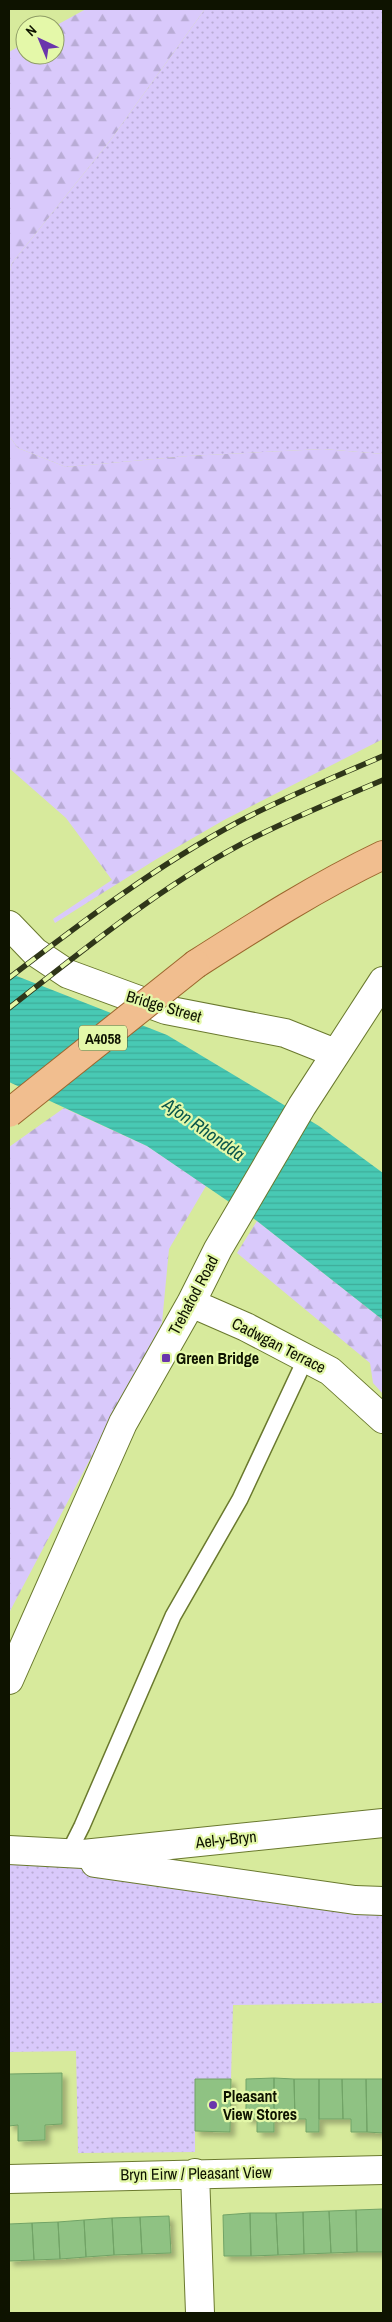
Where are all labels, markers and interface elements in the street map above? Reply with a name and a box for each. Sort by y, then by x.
north arrow [15,15,65,65]
text: N [22,21,40,40]
street label: Bridge Street [124,985,205,1027]
road number: A4058 [79,1026,127,1050]
water label: Afon Rhondda [157,1091,250,1166]
street label: Trehafod Road [163,1251,223,1339]
street label: Cadwgan Terrace [228,1312,330,1378]
place label: Green Bridge [176,1347,259,1369]
marker: Green Bridge [160,1352,172,1364]
street label: Ael-y-Bryn [193,1825,258,1853]
place label: Pleasant View Stores [223,2085,297,2125]
marker: Pleasant View Stores [207,2099,219,2111]
street label: Bryn Eirw / Pleasant View [120,2161,272,2185]

